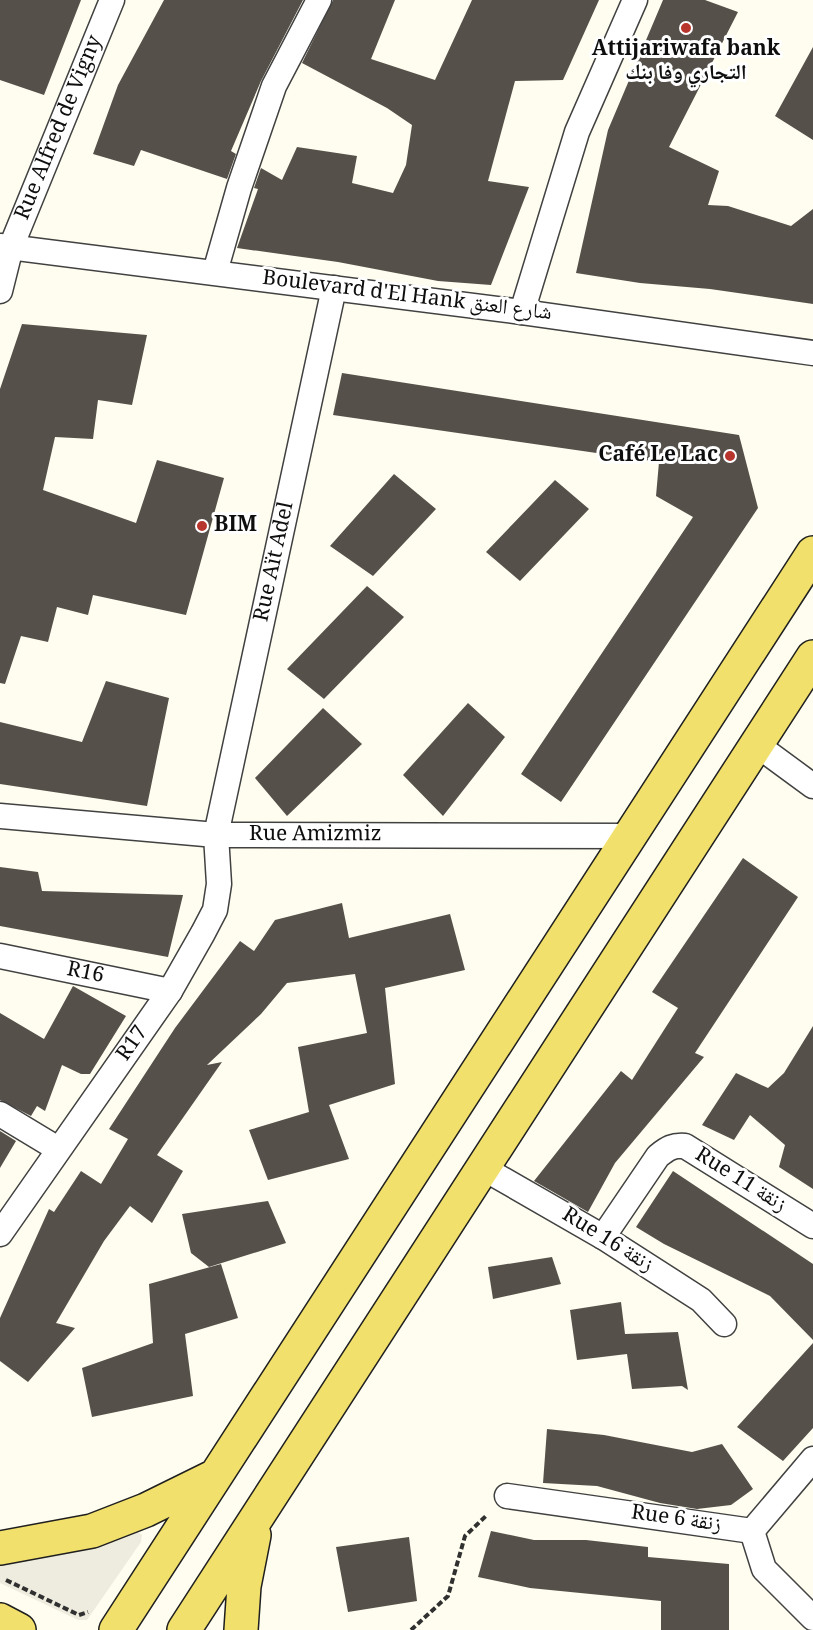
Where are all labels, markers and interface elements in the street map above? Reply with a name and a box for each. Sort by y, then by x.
marker: Attijariwafa bank التجاري وفا بنك [679,21,693,35]
street label: Rue Alfred de Vigny [6,30,113,226]
place label: Attijariwafa bank التجاري وفا بنك [592,33,781,92]
street label: Boulevard d'El Hank شارع العنق [260,262,554,332]
place label: Café Le Lac [598,439,718,474]
marker: Café Le Lac [723,449,737,463]
street label: Rue Aït Adel [245,498,305,625]
place label: BIM [214,509,257,544]
marker: BIM [195,519,209,533]
street label: Rue Amizmiz [249,818,381,853]
street label: R16 [63,953,107,994]
street label: R17 [108,1019,158,1069]
street label: Rue 11 زنقة [687,1139,793,1223]
street label: Rue 16 زنقة [554,1199,660,1283]
street label: Rue 6 زنقة [629,1496,723,1544]

